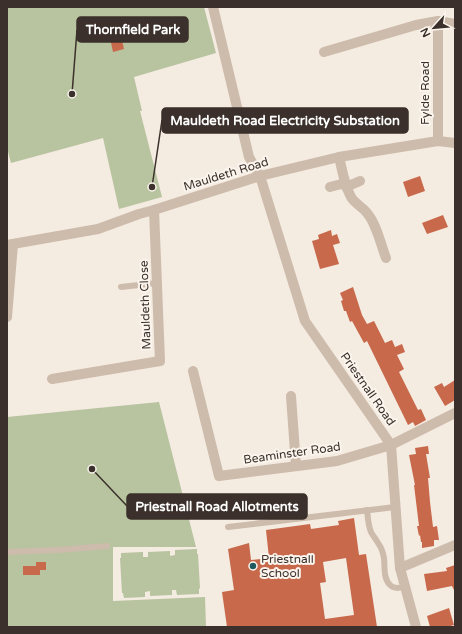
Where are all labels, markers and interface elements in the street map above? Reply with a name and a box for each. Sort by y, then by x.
north arrow [414,8,454,48]
callout: Thornfield Park [77,17,188,42]
text: Thornfield Park [85,22,180,38]
text: N [418,25,433,39]
street label: Fylde Road [418,61,432,125]
callout: Mauldeth Road Electricity Substation [162,108,408,133]
text: Mauldeth Road Electricity Substation [170,113,400,129]
street label: Mauldeth Road [182,154,270,194]
street label: Mauldeth Close [136,260,154,350]
street label: Priestnall Road [338,350,398,428]
street label: Beaminster Road [243,439,341,467]
callout: Priestnall Road Allotments [127,494,307,519]
text: Priestnall Road Allotments [135,499,299,515]
place label: Priestnall School [261,552,314,580]
marker: Priestnall School [248,561,258,571]

